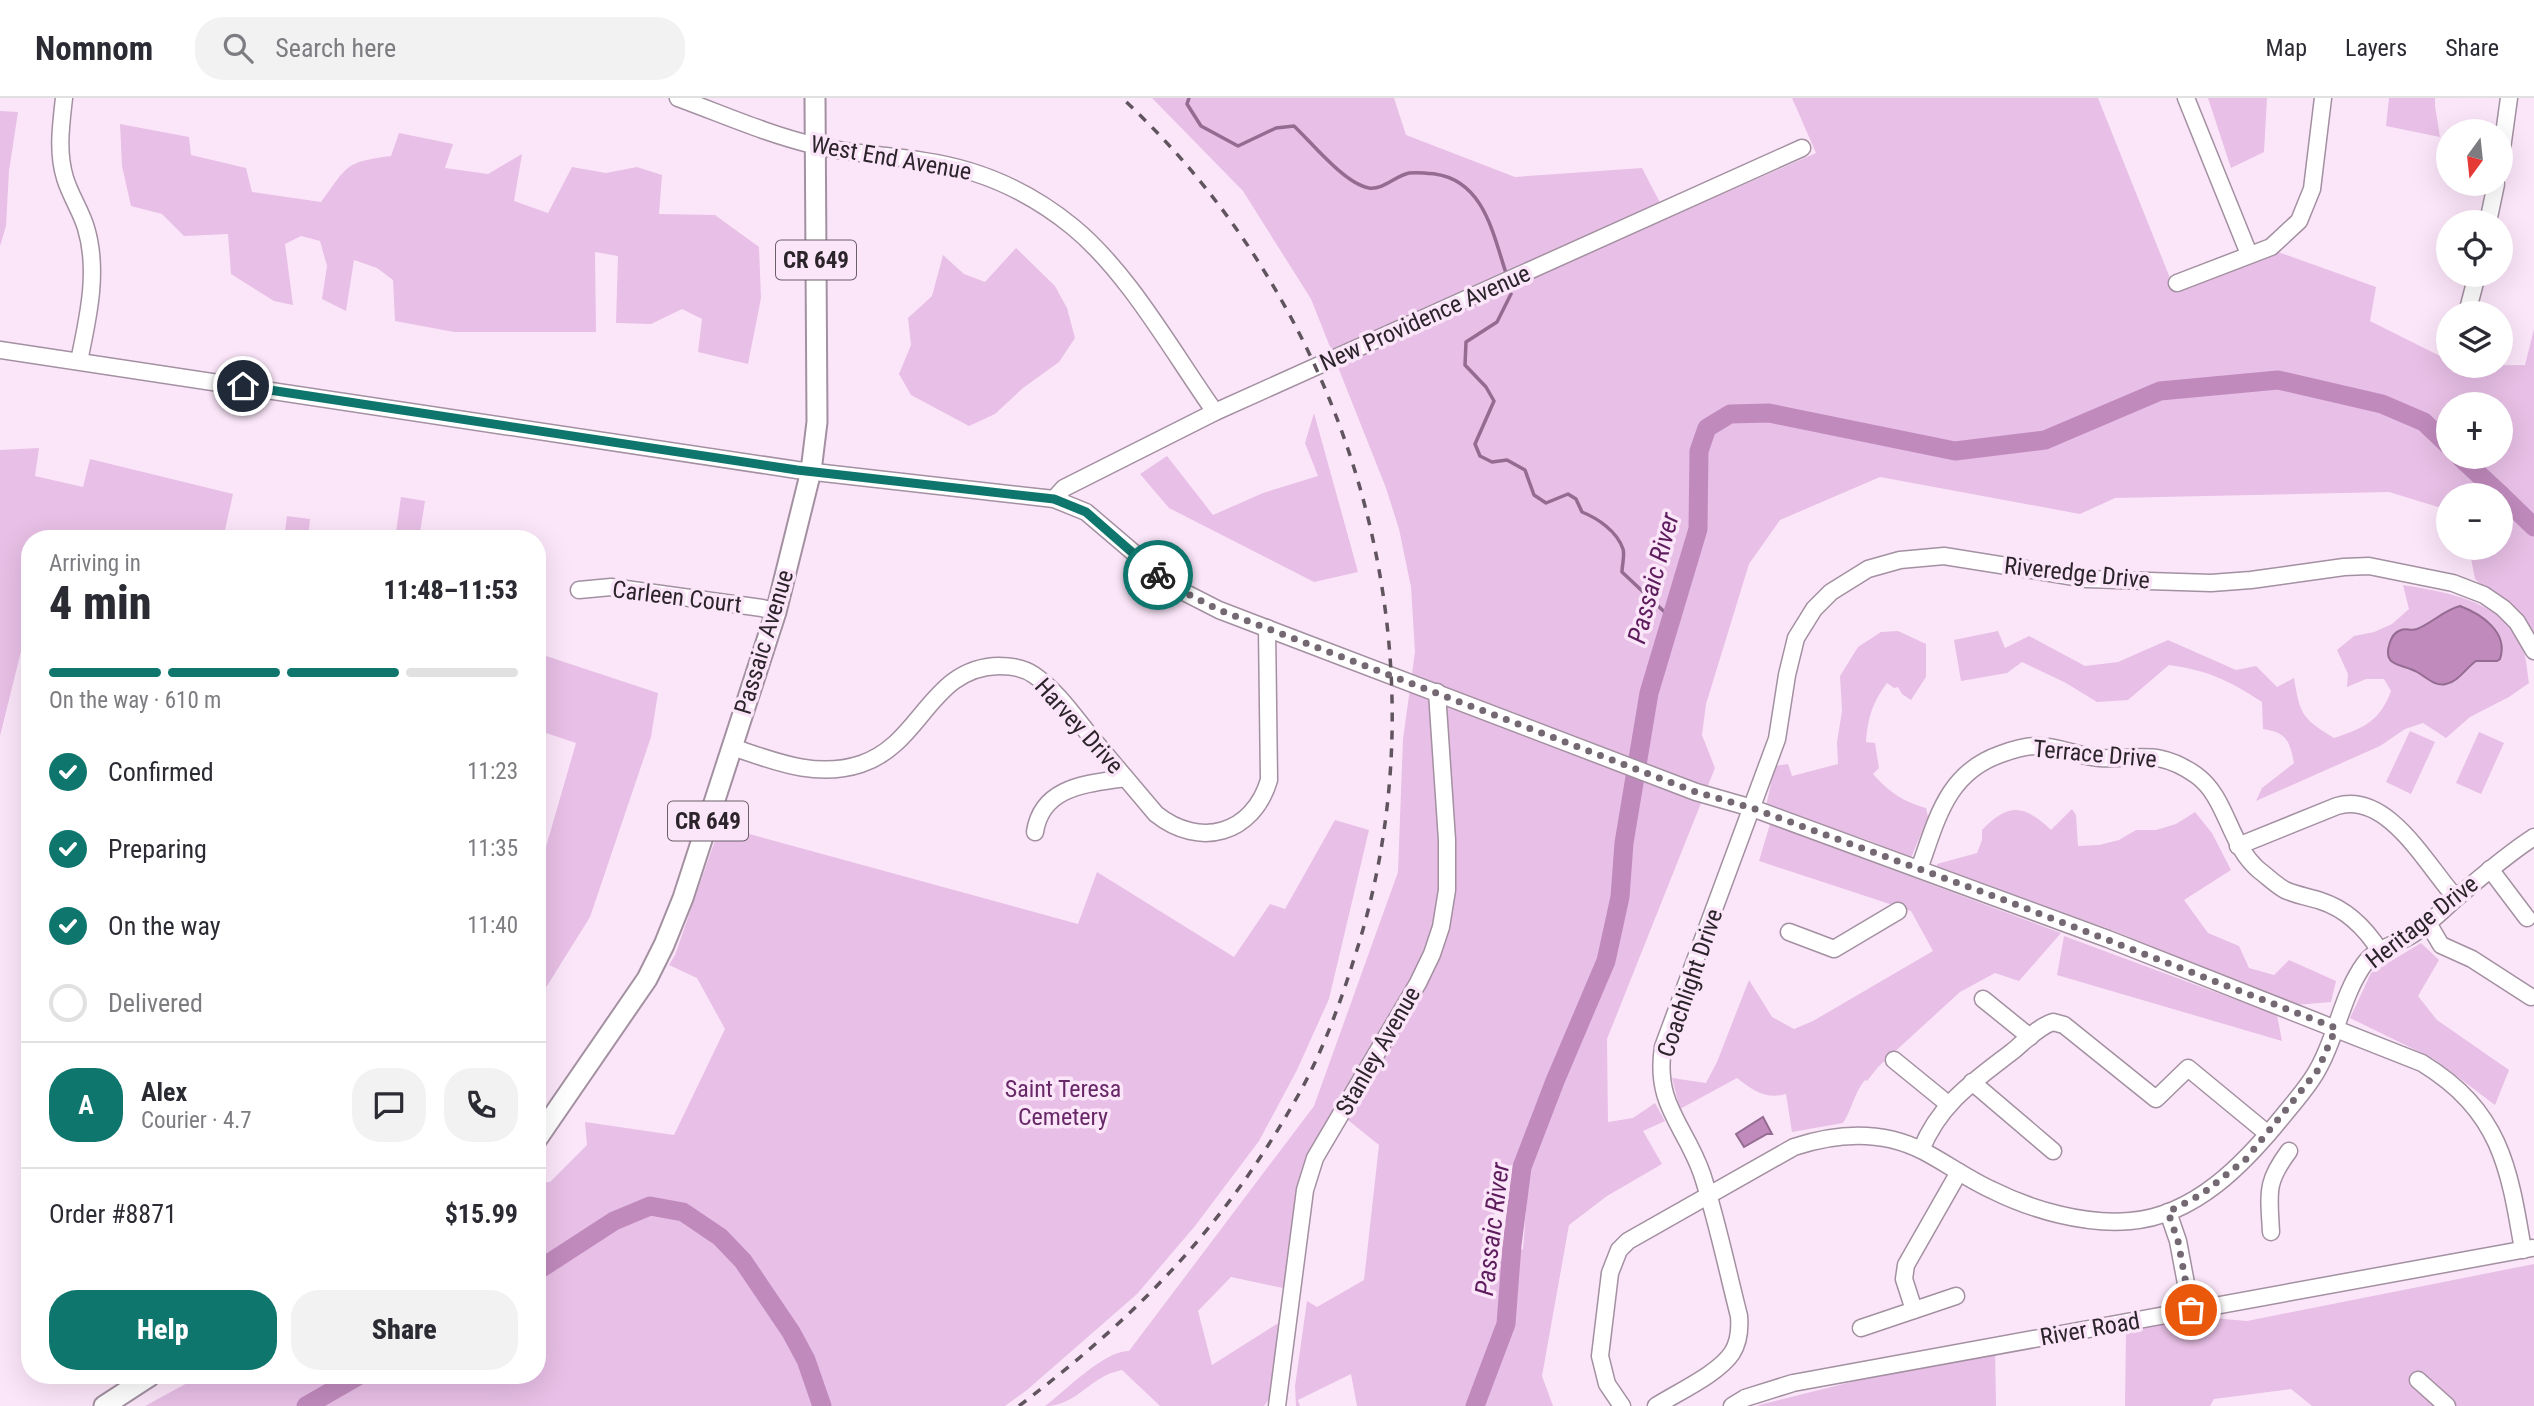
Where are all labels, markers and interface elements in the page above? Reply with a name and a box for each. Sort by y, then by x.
search box [195,17,685,80]
text: Nomnom [35,29,153,68]
icon: search [219,29,257,67]
text: Search here [275,33,396,63]
text: Map [2266,34,2307,62]
text: Layers [2345,34,2407,62]
text: Share [2445,34,2499,62]
north arrow [2436,119,2513,196]
map controls [2436,119,2513,560]
street label: West End Avenue [808,130,974,186]
button: locate [2436,210,2513,287]
road number: CR 649 [776,240,856,280]
street label: New Providence Avenue [1316,259,1534,377]
button: layers [2436,301,2513,378]
pin [213,356,273,416]
icon: home [224,367,262,405]
button: + [2436,392,2513,469]
button: − [2436,483,2513,560]
water label: Passaic River [1621,508,1685,646]
courier [1123,540,1193,610]
text: Arriving in [49,550,141,577]
street label: Riveredge Drive [2003,551,2151,595]
icon: bike [1139,556,1177,594]
street label: Passaic Avenue [729,567,799,717]
text: 11:48–11:53 [384,575,518,605]
street label: Carleen Court [611,575,743,619]
text: 4 min [49,576,152,630]
street label: Harvey Drive [1029,673,1129,779]
text: On the way · 610 m [49,687,221,714]
street label: Terrace Drive [2032,735,2158,773]
icon: check [49,753,87,791]
text: Confirmed [108,757,214,787]
text: 11:23 [467,758,518,785]
road number: CR 649 [668,802,748,841]
icon: check [49,830,87,868]
text: Preparing [108,834,207,864]
text: 11:35 [467,835,518,862]
street label: Heritage Drive [2361,870,2483,974]
street label: Coachlight Drive [1652,905,1728,1061]
icon: check [49,907,87,945]
text: On the way [108,911,221,941]
text: 11:40 [467,912,518,939]
street label: Stanley Avenue [1330,982,1426,1120]
text: Delivered [108,988,203,1018]
button: chat [352,1068,426,1142]
button: phone [444,1068,518,1142]
park label: Saint Teresa Cemetery [1005,1075,1121,1131]
text: Alex [141,1077,187,1107]
text: A [78,1090,94,1120]
text: Courier · 4.7 [141,1107,252,1134]
water label: Passaic River [1469,1160,1515,1297]
text: Order #8871 [49,1199,177,1229]
text: $15.99 [445,1199,518,1229]
pin [2161,1280,2221,1340]
button: Help [49,1290,277,1370]
button: Share [291,1290,518,1370]
icon: bag [2172,1291,2210,1329]
street label: River Road [2038,1306,2142,1352]

